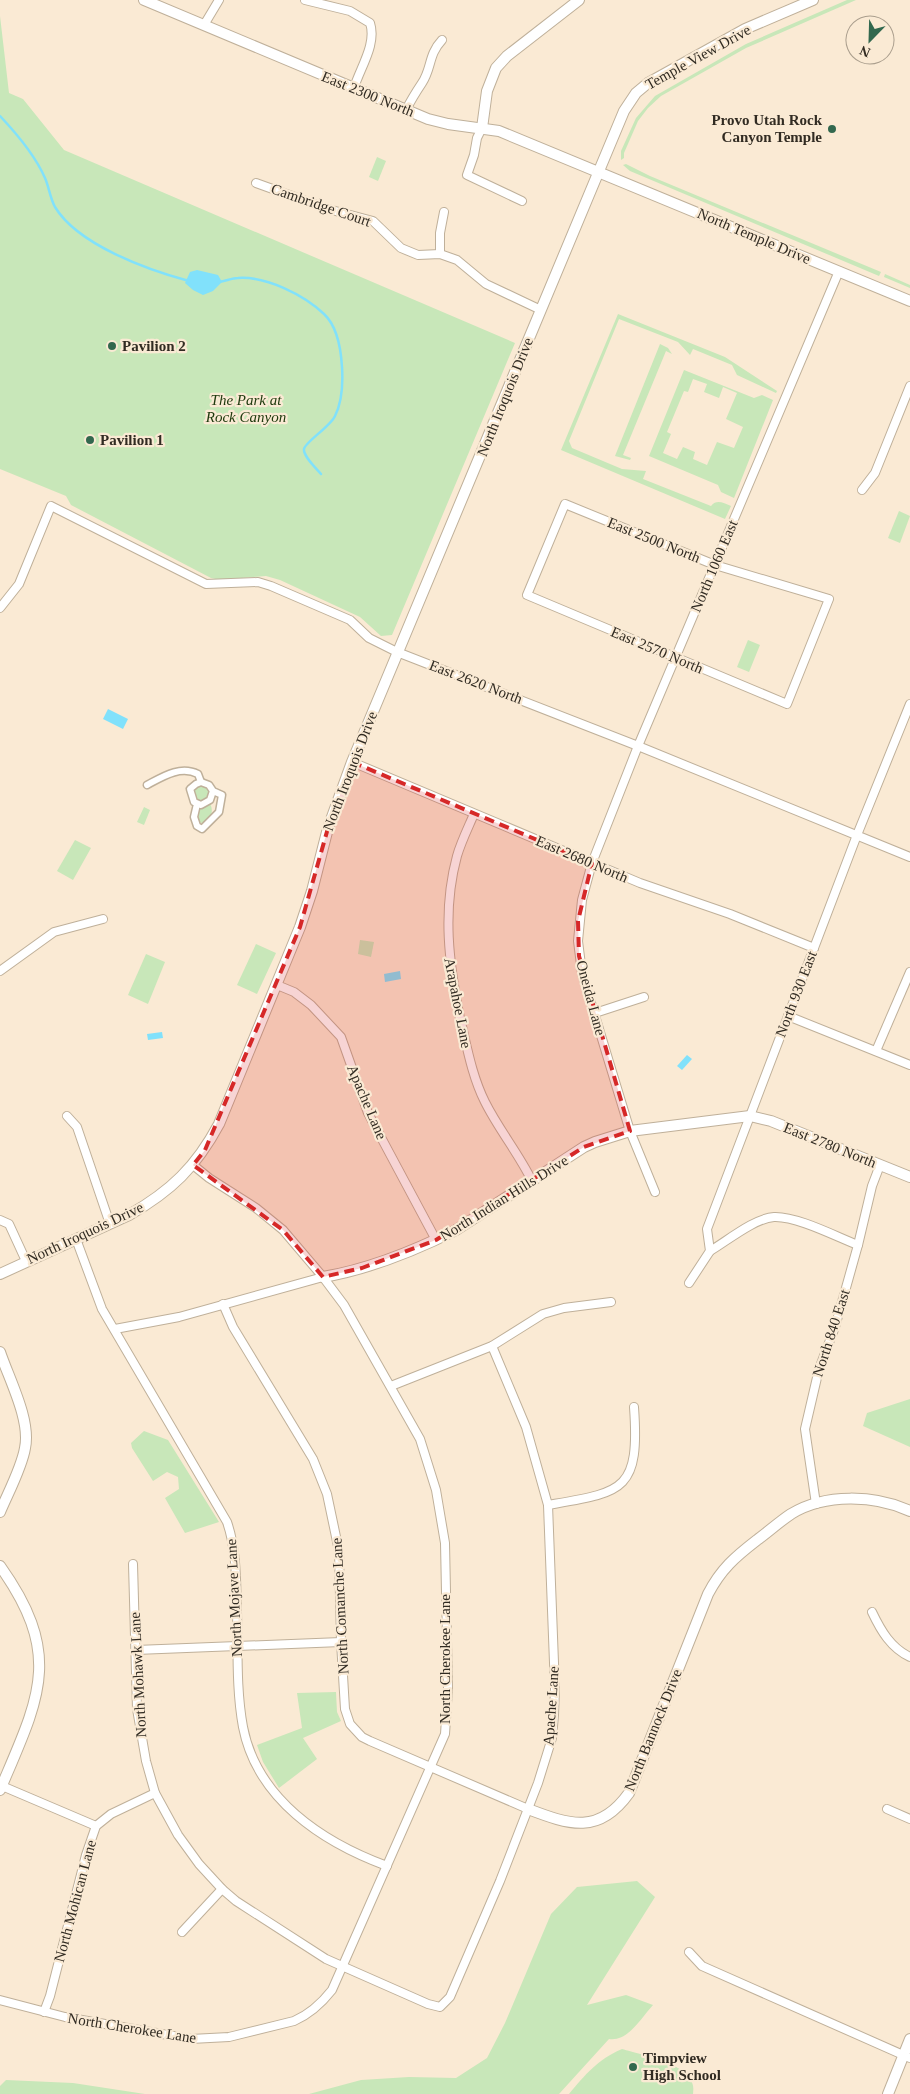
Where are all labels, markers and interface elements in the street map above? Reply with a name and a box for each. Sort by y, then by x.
north arrow [845,15,895,65]
street label: Temple View Drive [643,21,754,93]
text: N [858,43,873,60]
street label: East 2300 North [319,68,417,120]
place label: Provo Utah Rock Canyon Temple [711,112,823,145]
marker: Provo Utah Rock Canyon Temple [826,123,838,135]
street label: Cambridge Court [269,180,374,230]
street label: North Temple Drive [695,205,813,267]
street label: North Iroquois Drive [474,335,536,459]
place label: Pavilion 2 [122,338,186,354]
marker: Pavilion 2 [106,340,118,352]
park label: The Park at Rock Canyon [205,392,286,425]
place label: Pavilion 1 [100,432,164,448]
marker: Pavilion 1 [84,434,96,446]
street label: East 2500 North [605,514,703,566]
street label: North 1060 East [687,517,741,614]
street label: East 2570 North [609,623,706,677]
street label: East 2620 North [427,657,525,707]
street label: North Iroquois Drive [320,709,380,833]
street label: East 2680 North [534,832,631,886]
street label: North 930 East [772,948,820,1039]
street label: Arapahoe Lane [441,956,475,1050]
street label: Oneida Lane [573,959,609,1038]
street label: Apache Lane [344,1062,390,1142]
street label: East 2780 North [781,1119,879,1171]
street label: North Indian Hills Drive [437,1152,571,1244]
street label: North Iroquois Drive [24,1199,146,1267]
street label: North 840 East [809,1287,853,1379]
street label: North Comanche Lane [328,1537,352,1675]
street label: North Mojave Lane [223,1538,245,1657]
street label: North Cherokee Lane [437,1594,453,1724]
street label: North Mohawk Lane [127,1611,149,1738]
street label: Apache Lane [540,1665,562,1746]
street label: North Bannock Drive [621,1666,685,1793]
street label: North Mohican Lane [51,1838,99,1964]
street label: North Cherokee Lane [67,2010,198,2046]
place label: Timpview High School [643,2050,721,2083]
marker: Timpview High School [627,2061,639,2073]

